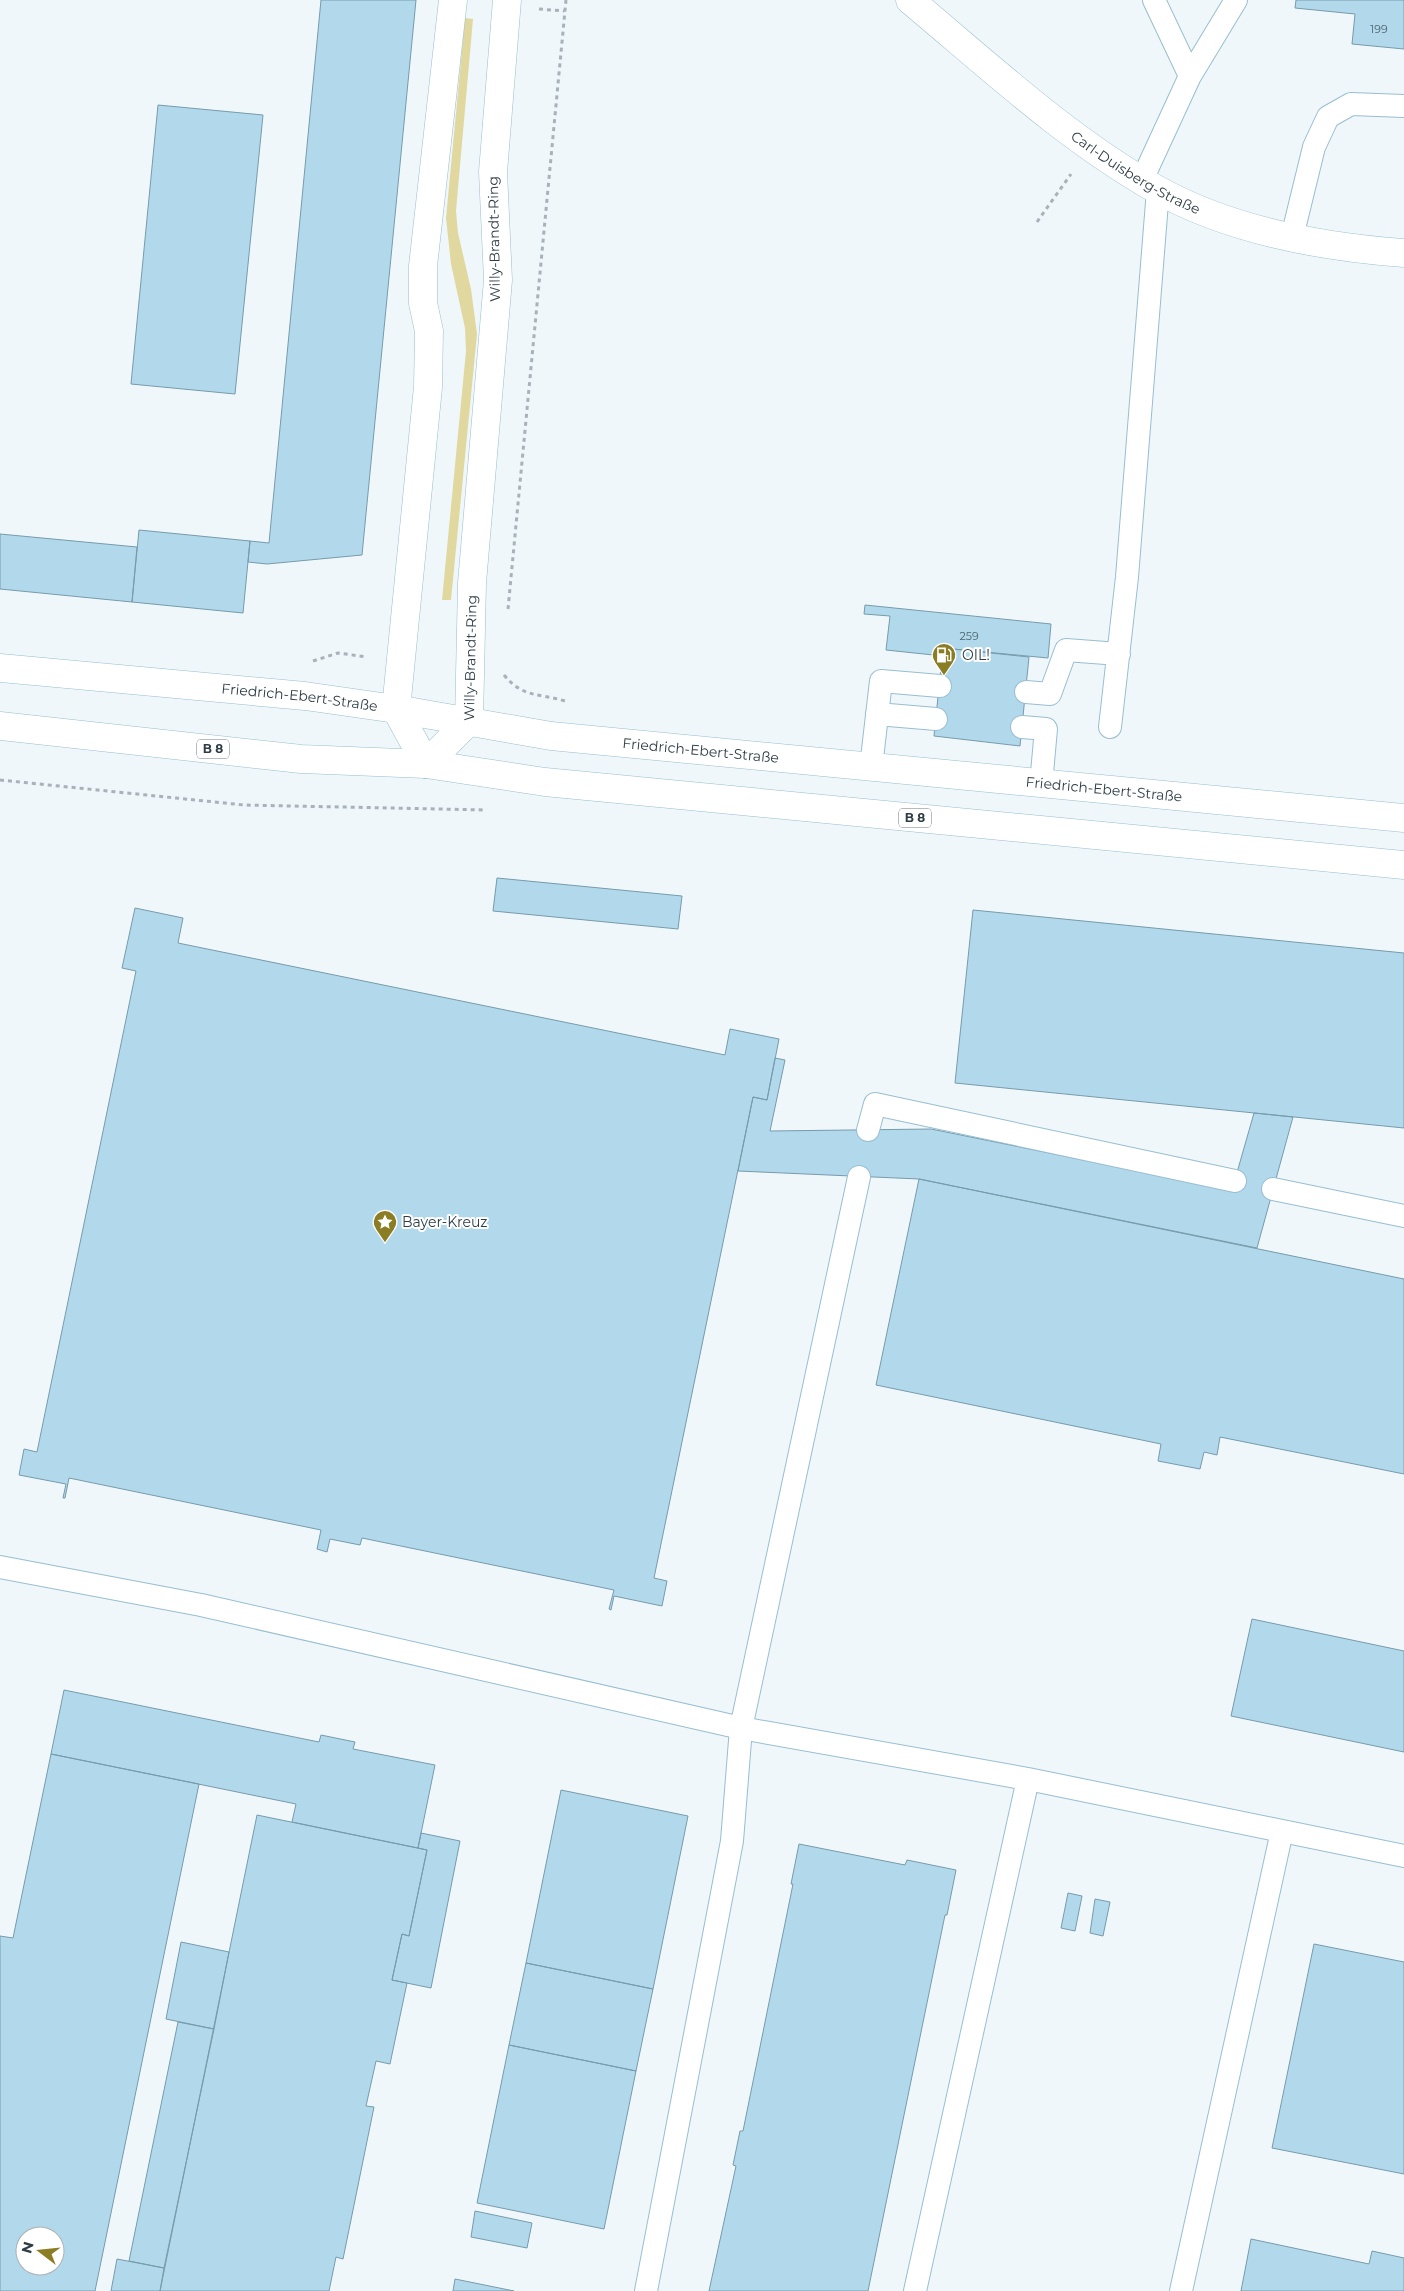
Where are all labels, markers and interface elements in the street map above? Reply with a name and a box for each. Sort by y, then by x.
house number: 199 [1370,22,1388,36]
street label: Carl-Duisberg-Straße [1067,127,1203,218]
street label: Willy-Brandt-Ring [484,176,504,302]
street label: Willy-Brandt-Ring [460,595,481,721]
house number: 259 [959,629,979,643]
fuel station icon: OIL! [931,642,957,676]
place label: OIL! [962,646,990,664]
street label: Friedrich-Ebert-Straße [221,679,379,715]
street label: Friedrich-Ebert-Straße [622,734,780,767]
road number: B 8 [197,740,229,759]
street label: Friedrich-Ebert-Straße [1025,773,1183,806]
road number: B 8 [899,808,931,828]
place icon: Bayer-Kreuz [372,1209,398,1243]
place label: Bayer-Kreuz [402,1213,487,1231]
north arrow [15,2226,65,2276]
text: N [17,2239,38,2255]

